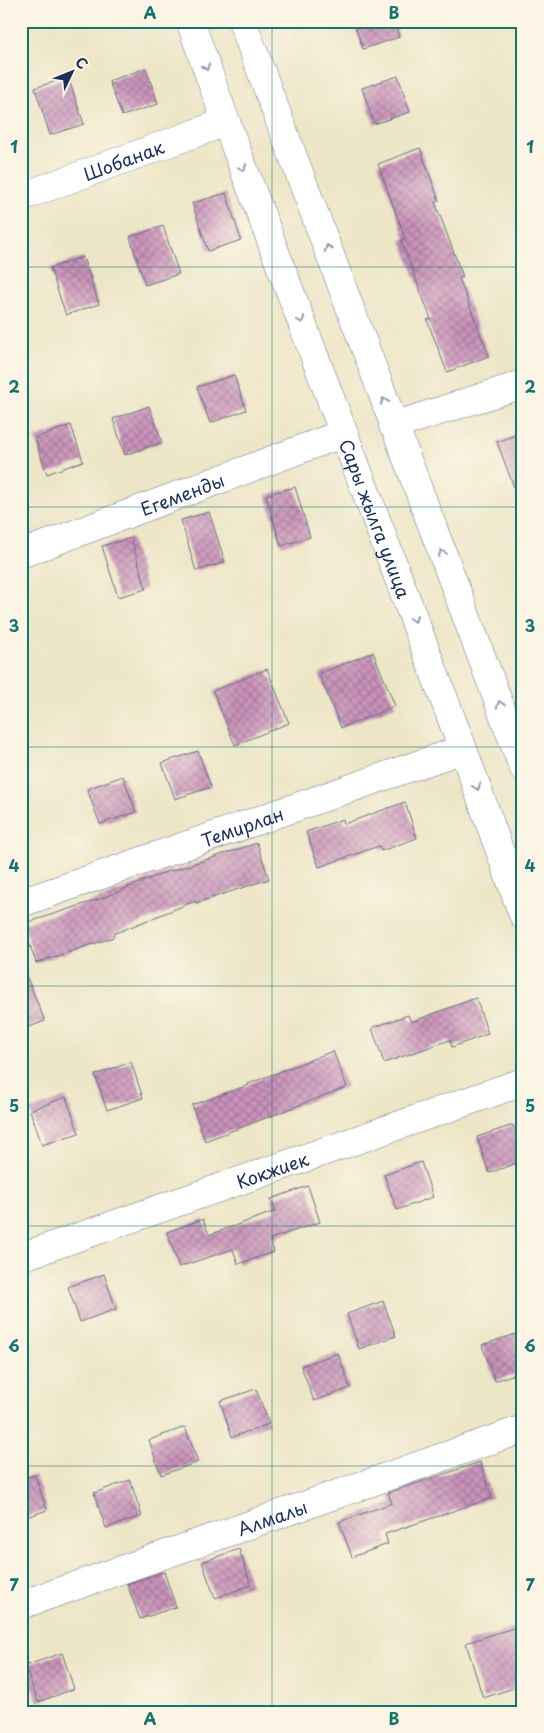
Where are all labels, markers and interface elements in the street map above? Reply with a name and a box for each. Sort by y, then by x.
text: A [144,0,157,24]
text: B [389,0,400,24]
north arrow [48,48,98,98]
text: С [71,52,93,74]
one-way arrow [200,62,210,71]
street label: Шобанак [79,132,168,187]
text: 1 [10,134,18,158]
text: 1 [526,134,534,158]
one-way arrow [237,163,247,171]
one-way arrow [324,244,334,253]
one-way arrow [295,315,305,323]
text: 2 [8,374,20,398]
text: 2 [524,374,536,398]
one-way arrow [380,397,390,405]
street label: Сары жылга улица [333,435,418,603]
street label: Егеменды [136,466,228,522]
one-way arrow [438,549,448,557]
text: 3 [9,613,19,637]
text: 3 [525,613,535,637]
one-way arrow [408,614,418,623]
one-way arrow [496,701,506,709]
one-way arrow [471,783,481,791]
street label: Темирлан [197,799,287,853]
text: 4 [9,853,20,877]
text: 4 [525,853,536,877]
text: 5 [9,1093,19,1117]
text: 5 [525,1093,535,1117]
street label: Кокжиек [232,1144,312,1195]
text: 6 [8,1333,20,1357]
text: 6 [524,1333,536,1357]
street label: Алмалы [233,1492,311,1542]
text: 7 [9,1572,19,1596]
text: 7 [525,1572,535,1596]
text: A [144,1706,157,1730]
text: B [389,1706,400,1730]

